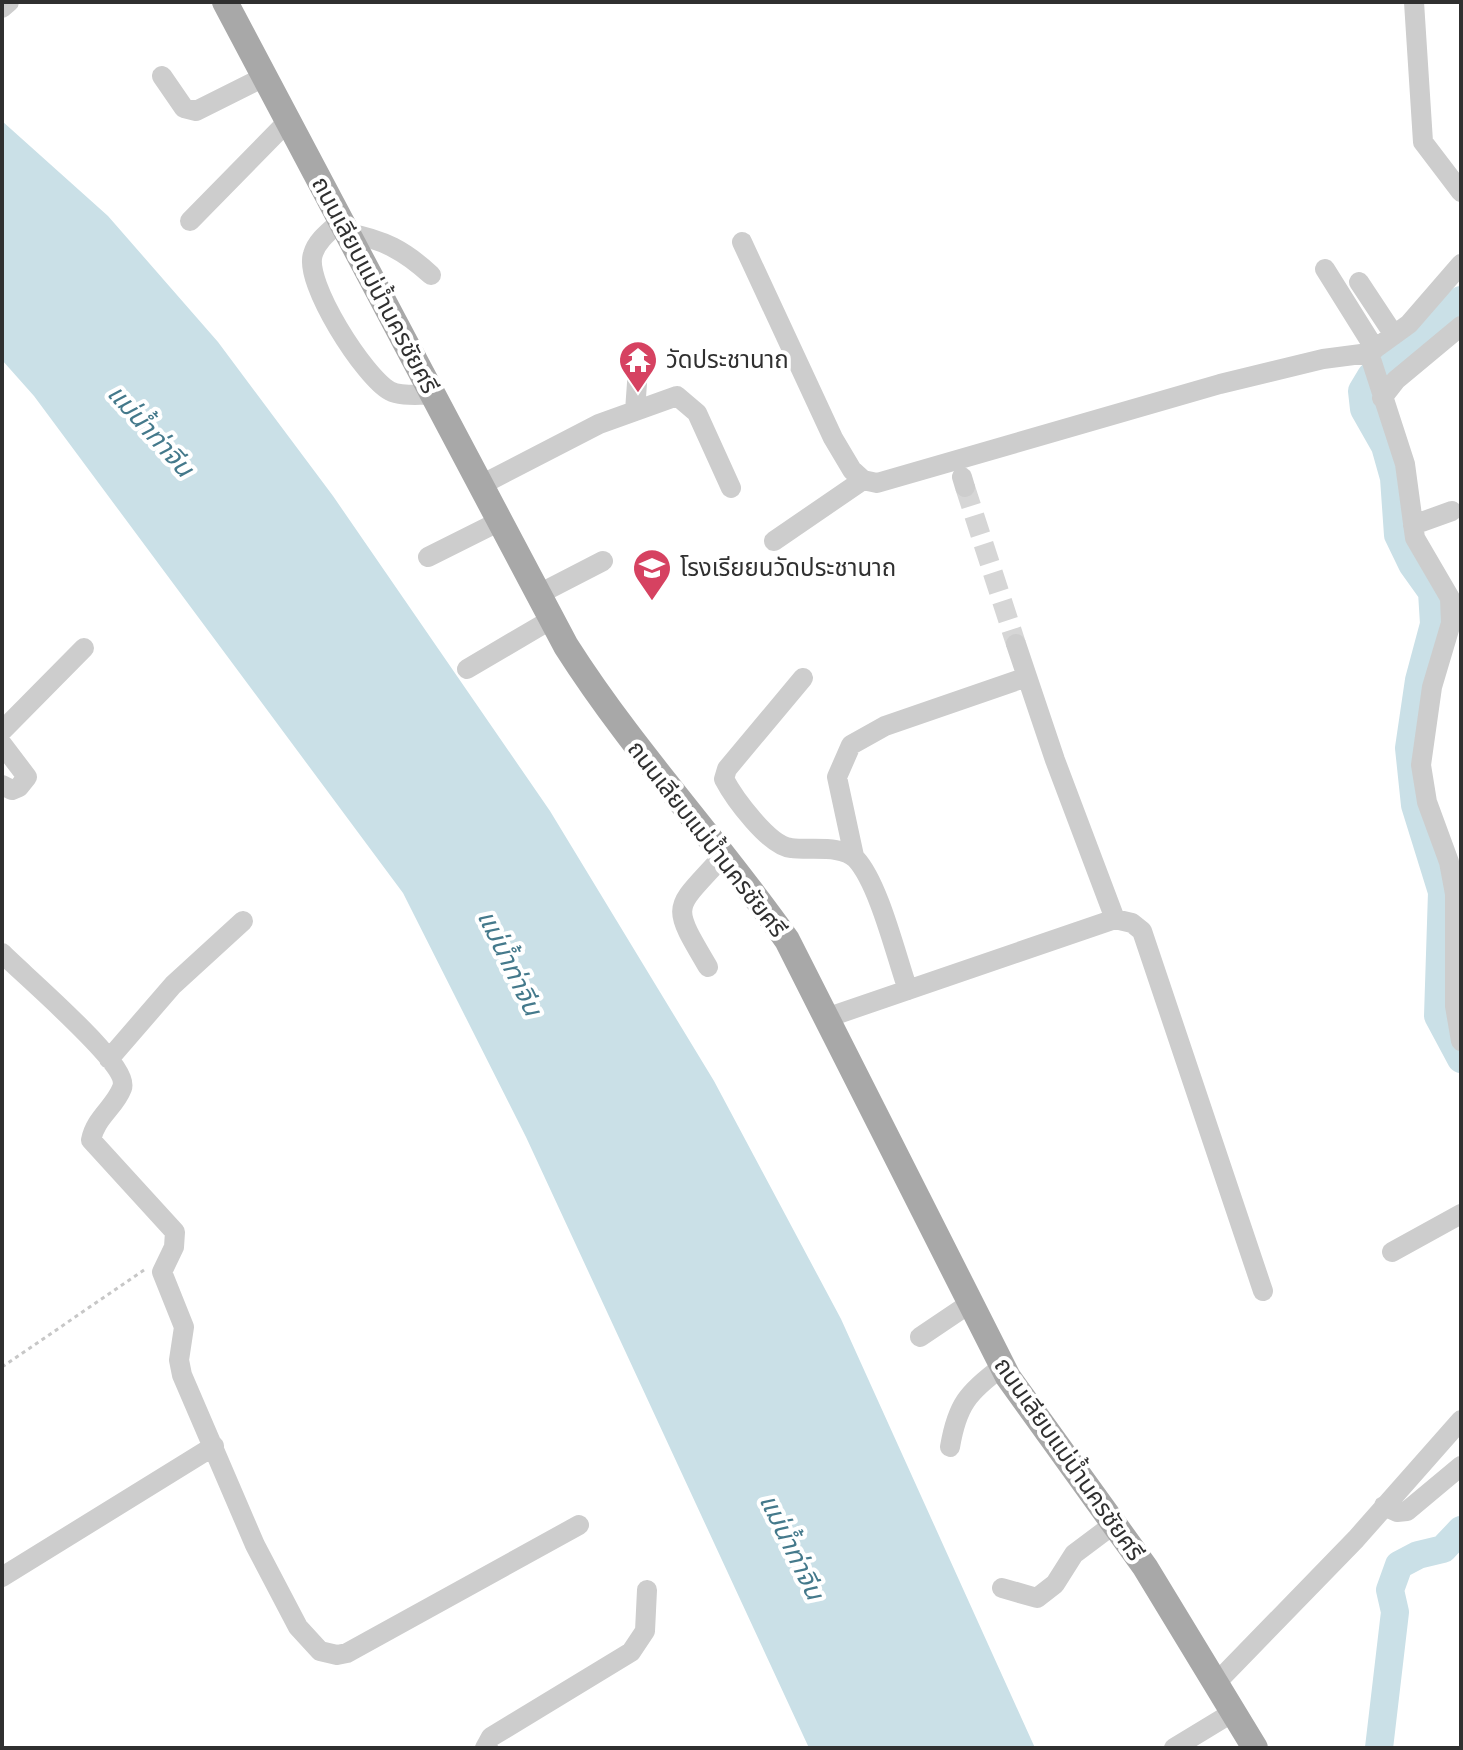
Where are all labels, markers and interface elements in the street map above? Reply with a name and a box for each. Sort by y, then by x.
street label: ถนนเลียบแม่น้ำนครชัยศรี [305,170,447,399]
temple icon: วัดประชานาถ [617,339,659,394]
place label: วัดประชานาถ [666,345,789,375]
water label: แม่น้ำท่าจีน [100,376,203,485]
school or university icon: โรงเรียยนวัดประชานาถ [631,547,673,602]
place label: โรงเรียยนวัดประชานาถ [680,553,896,583]
street label: ถนนเลียบแม่น้ำนครชัยศรี [621,733,795,943]
water label: แม่น้ำท่าจีน [470,904,552,1023]
street label: ถนนเลียบแม่น้ำนครชัยศรี [987,1350,1152,1566]
water label: แม่น้ำท่าจีน [752,1488,834,1607]

